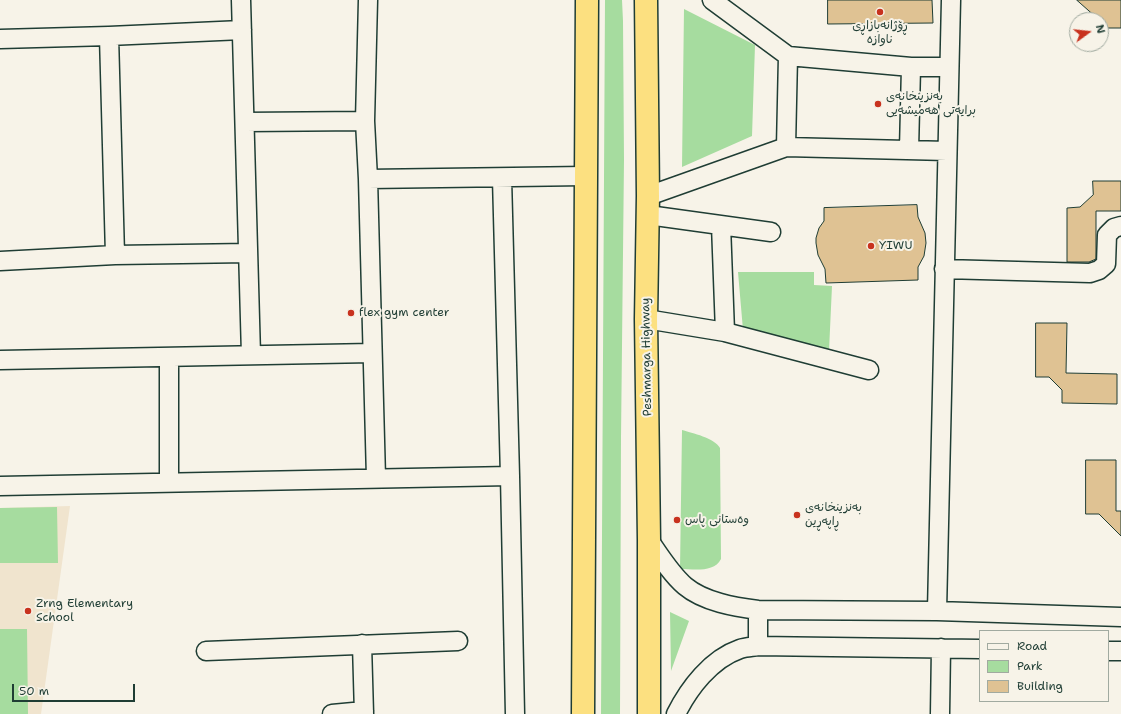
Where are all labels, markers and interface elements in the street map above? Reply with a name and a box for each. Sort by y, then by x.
marker: ڕۆژانەبازاڕی ناوازە [875,7,885,17]
north arrow [1069,12,1109,52]
place label: ڕۆژانەبازاڕی ناوازە [852,19,908,47]
text: N [1092,23,1108,35]
place label: بەنزینخانەی برایەتی هەمیشەیی [886,90,976,118]
marker: بەنزینخانەی برایەتی هەمیشەیی [873,99,883,109]
place label: YIWU [879,239,912,253]
marker: YIWU [866,241,876,251]
street label: Peshmarga Highway [639,298,655,416]
place label: flex gym center [359,306,449,320]
marker: flex gym center [346,308,356,318]
place label: بەنزینخانەی ڕاپەڕین [805,501,862,529]
marker: بەنزینخانەی ڕاپەڕین [792,510,802,520]
place label: وەستانی پاس [685,513,749,527]
marker: وەستانی پاس [672,515,682,525]
place label: Zrng Elementary School [36,597,133,625]
marker: Zrng Elementary School [23,606,33,616]
legend [979,630,1109,702]
text: Road [1017,638,1047,654]
text: Park [1017,658,1043,674]
scale bar [14,676,137,702]
text: Building [1017,678,1063,694]
text: 50 m [19,683,49,699]

